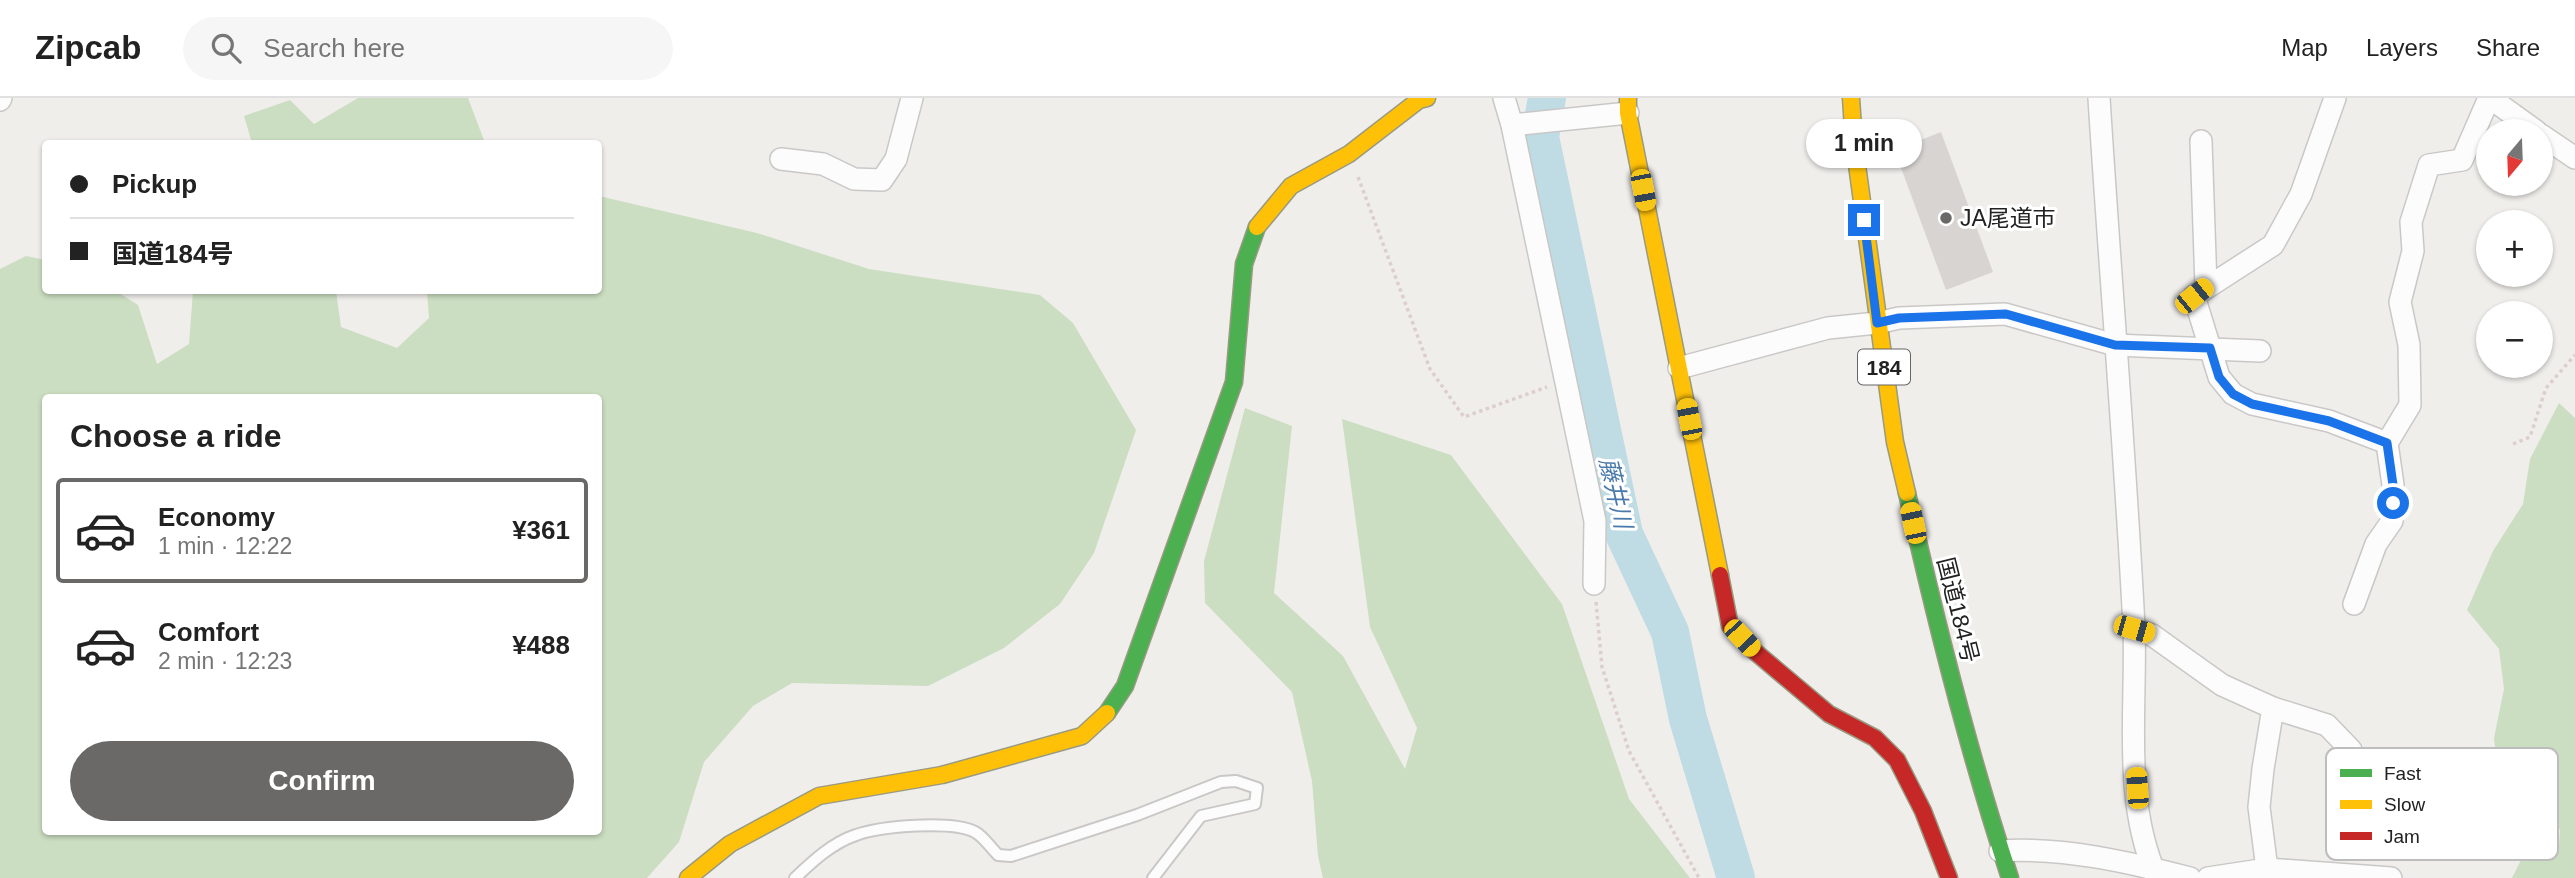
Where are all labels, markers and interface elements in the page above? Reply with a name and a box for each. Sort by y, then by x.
search box [183,17,673,80]
text: Zipcab [35,29,141,66]
icon: search [207,29,245,67]
text: Search here [263,33,405,63]
text: Map [2281,34,2328,61]
text: Layers [2366,34,2438,61]
text: Share [2476,34,2540,61]
callout: 1 min [1806,118,1922,167]
north arrow [2476,119,2553,196]
map controls [2476,119,2553,378]
text: 1 min [1834,130,1894,156]
car [1629,167,1658,213]
text: Pickup [112,169,197,199]
route end [1848,204,1880,236]
place label: JA尾道市 [1960,205,2056,231]
marker: JA尾道市 [1938,210,1954,226]
button: + [2476,210,2553,287]
text: 国道184号 [112,239,233,269]
car [2172,275,2217,317]
button: − [2476,301,2553,378]
road number: 184 [1858,350,1910,384]
car [1675,396,1704,442]
text: Choose a ride [70,418,282,454]
water label: 藤井川 [1595,455,1638,534]
route start [2377,487,2409,519]
icon: car [74,499,137,562]
car [1899,500,1928,546]
text: Economy [158,502,275,532]
text: ¥361 [512,515,570,545]
text: 1 min · 12:22 [158,533,292,559]
street label: 国道184号 [1932,555,1984,665]
car [2111,613,2158,645]
icon: car [74,614,137,677]
car [1720,615,1765,661]
text: Comfort [158,617,259,647]
text: ¥488 [512,630,570,660]
text: 2 min · 12:23 [158,648,292,674]
button: Confirm [70,741,574,821]
legend [2326,748,2558,860]
text: Fast [2384,763,2422,784]
car [2126,766,2149,810]
text: Slow [2384,794,2425,815]
text: Jam [2384,826,2420,847]

